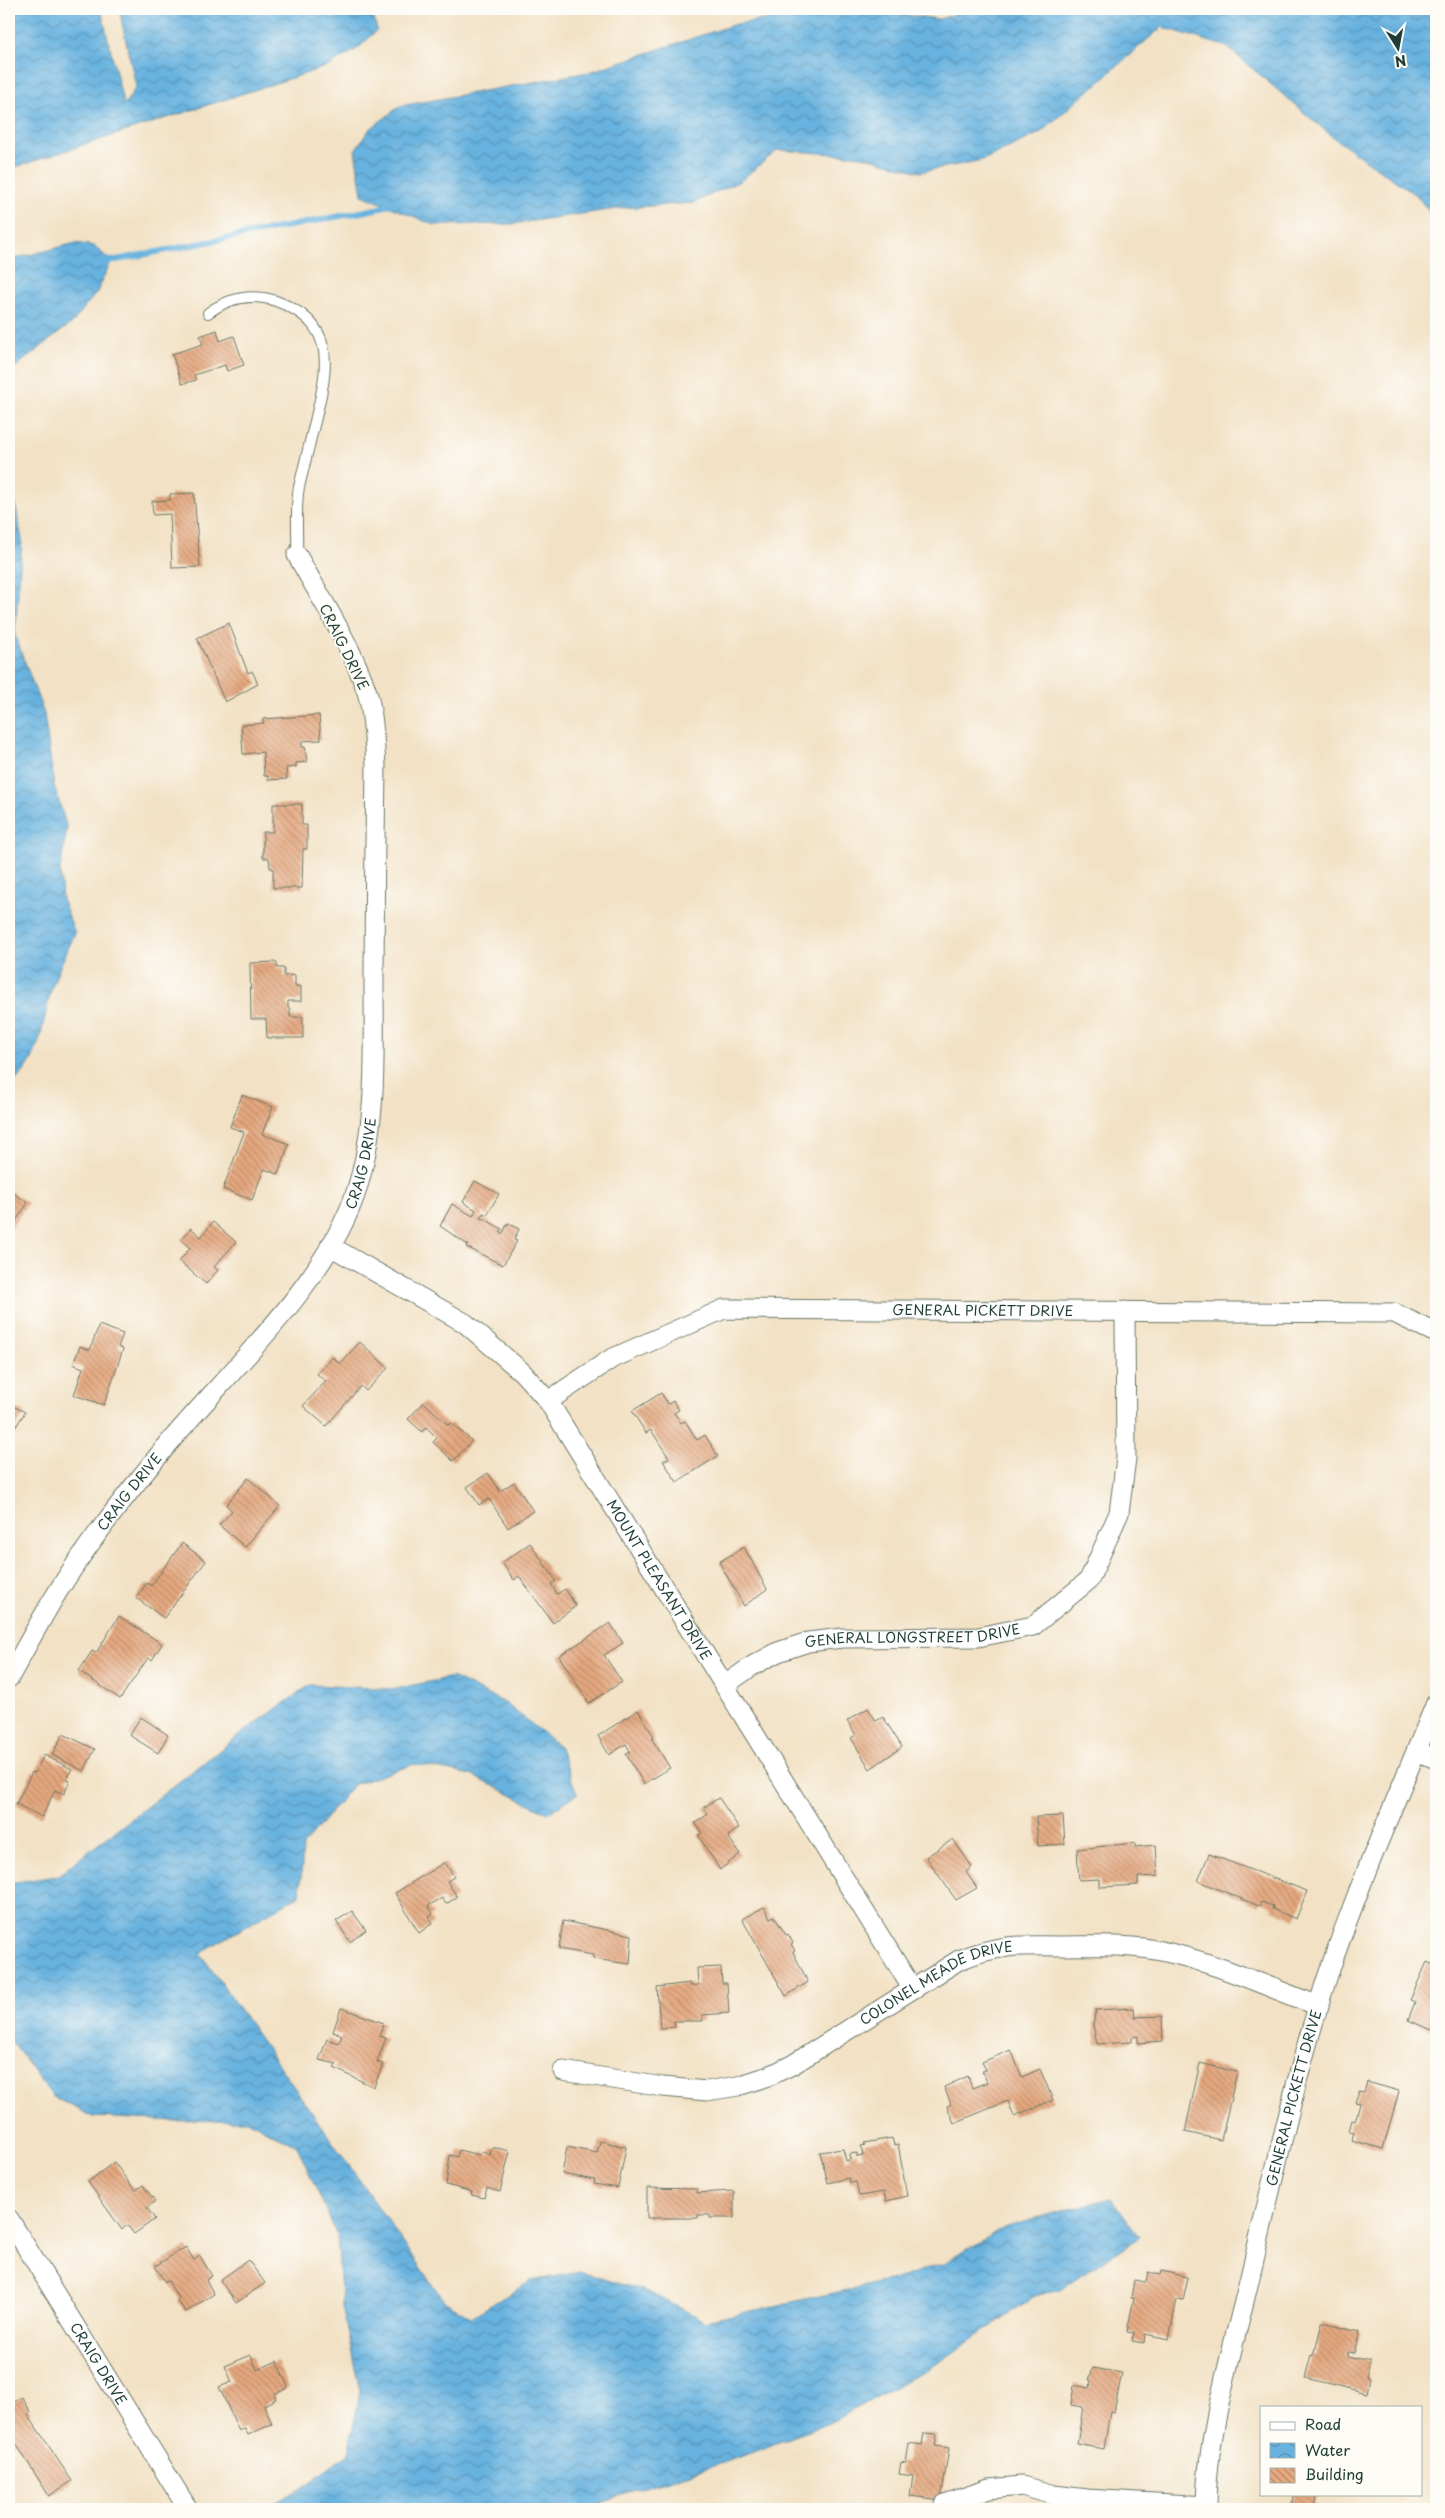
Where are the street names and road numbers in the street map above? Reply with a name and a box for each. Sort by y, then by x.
street label: CRAIG DRIVE [314,600,374,694]
street label: CRAIG DRIVE [340,1116,381,1212]
street label: GENERAL PICKETT DRIVE [892,1299,1073,1321]
street label: CRAIG DRIVE [92,1448,167,1535]
street label: MOUNT PLEASANT DRIVE [602,1495,717,1664]
street label: GENERAL LONGSTREET DRIVE [803,1618,1022,1652]
street label: COLONEL MEADE DRIVE [855,1935,1013,2030]
street label: GENERAL PICKETT DRIVE [1261,2007,1327,2188]
street label: CRAIG DRIVE [65,2318,132,2409]

